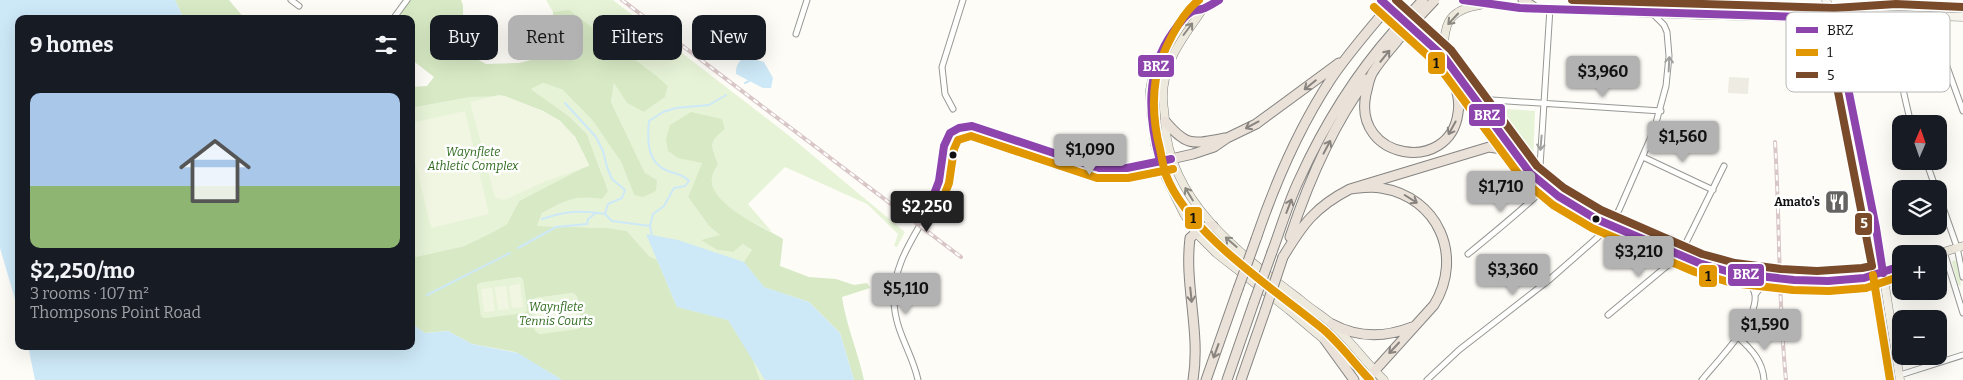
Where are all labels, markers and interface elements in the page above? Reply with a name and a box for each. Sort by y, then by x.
legend [1786,12,1950,92]
one-way arrow [1447,13,1459,25]
chip: Buy [430,15,498,60]
chip: Rent [508,15,583,60]
chip: Filters [593,15,682,60]
chip: New [692,15,766,60]
text: BRZ [1827,22,1853,39]
one-way arrow [1183,23,1194,36]
icon: filters [372,31,400,59]
text: 9 homes [30,32,114,58]
text: 1 [1827,44,1833,61]
one-way arrow [1380,50,1391,63]
line badge: 1 [1427,51,1446,75]
line badge: BRZ [1137,54,1175,78]
text: 1 [1433,55,1439,72]
pin: $3,960 [1562,56,1644,98]
one-way arrow [1664,56,1673,72]
text: BRZ [1143,58,1170,75]
text: $3,960 [1578,62,1628,81]
text: 5 [1827,67,1834,84]
one-way arrow [1304,79,1317,90]
line badge: BRZ [1468,103,1506,127]
text: BRZ [1474,107,1501,124]
north arrow [1892,115,1948,170]
map controls [1892,115,1947,365]
pin: $1,560 [1642,120,1724,163]
one-way arrow [1245,121,1260,131]
one-way arrow [1447,121,1457,135]
icon: home [170,126,260,216]
text: $1,560 [1659,127,1707,146]
pin: $1,090 [1049,134,1131,176]
one-way arrow [1537,134,1546,150]
one-way arrow [1322,139,1332,154]
text: $1,090 [1065,140,1115,159]
park label: Waynflete Athletic Complex [427,145,519,173]
unlabelled marker [948,150,958,160]
pin: $1,710 [1460,170,1542,213]
text: $1,710 [1478,177,1524,196]
button: layers [1892,180,1947,235]
one-way arrow [1184,187,1194,201]
restaurant icon: Amato's [1824,189,1850,215]
pin: $2,250 [886,190,968,233]
one-way arrow [1404,194,1418,205]
place label: Amato's [1774,195,1820,209]
text: $2,250 [902,197,952,216]
one-way arrow [1284,199,1294,214]
line badge: 1 [1184,206,1203,230]
text: 1 [1190,210,1196,227]
line badge: 5 [1854,212,1873,236]
unlabelled marker [1591,214,1601,224]
text: 5 [1860,215,1868,232]
pin: $3,210 [1598,236,1680,278]
one-way arrow [1225,237,1238,248]
text: $3,210 [1615,242,1663,261]
button: + [1892,245,1947,300]
pin: $3,360 [1472,254,1554,296]
text: $2,250/mo [30,258,135,284]
text: $3,360 [1487,260,1539,279]
line badge: BRZ [1727,263,1765,287]
line badge: 1 [1698,264,1718,288]
text: BRZ [1733,266,1760,283]
text: 1 [1705,268,1711,285]
pin: $5,110 [865,272,947,315]
text: $5,110 [883,279,929,298]
text: 3 rooms · 107 m² [30,284,149,303]
one-way arrow [1186,287,1196,303]
park label: Waynflete Tennis Courts [519,300,593,328]
text: Thompsons Point Road [30,303,201,322]
pin: $1,590 [1724,308,1806,351]
button: − [1892,310,1947,365]
text: $1,590 [1741,315,1789,334]
one-way arrow [1388,341,1400,354]
one-way arrow [1211,343,1220,358]

